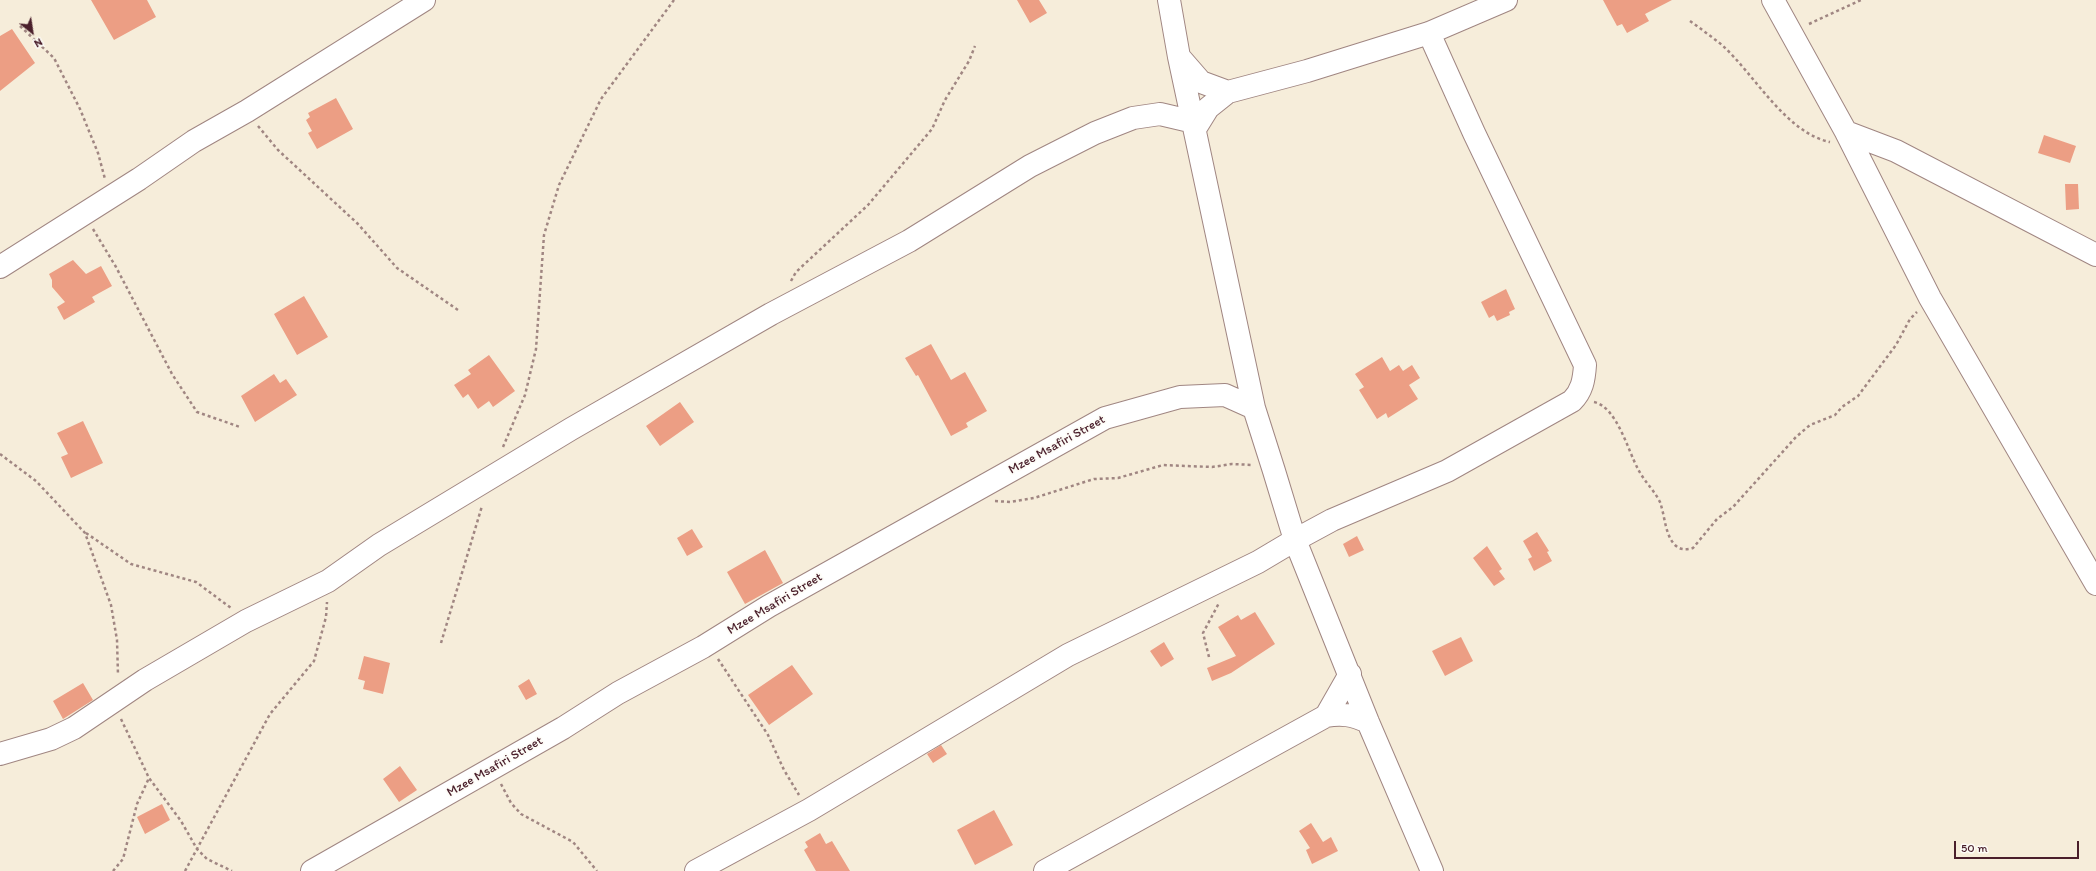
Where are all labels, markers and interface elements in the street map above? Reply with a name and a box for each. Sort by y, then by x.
north arrow [12,12,52,52]
text: N [32,35,45,50]
street label: Mzee Msafiri Street [1006,412,1108,478]
street label: Mzee Msafiri Street [725,569,825,639]
street label: Mzee Msafiri Street [444,733,546,801]
scale bar [1956,833,2081,859]
text: 50 m [1961,841,1987,855]

